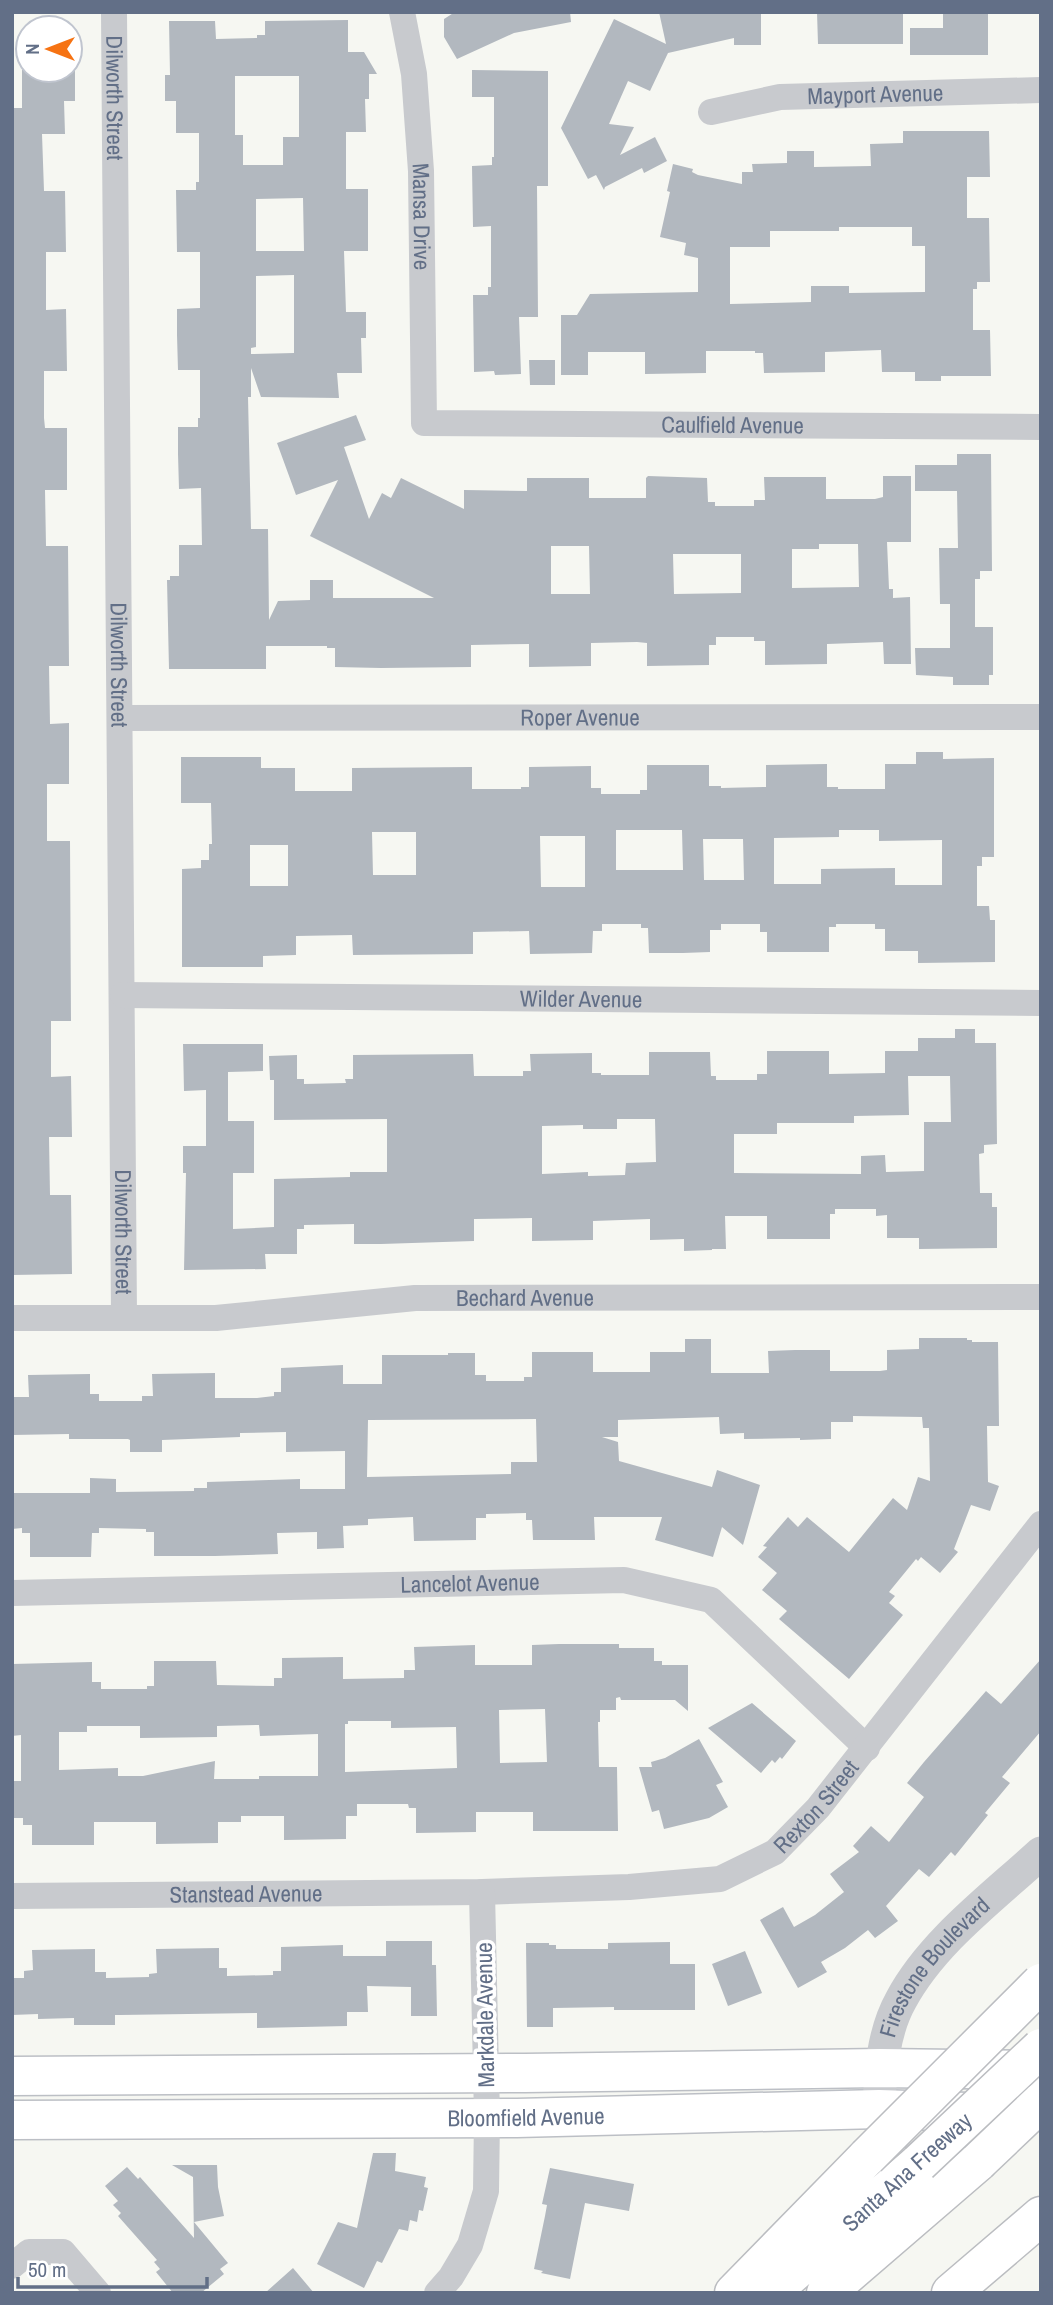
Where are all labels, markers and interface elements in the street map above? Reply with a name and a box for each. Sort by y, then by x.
north arrow [14,14,84,84]
street label: Dilworth Street [99,35,131,161]
text: N [19,43,45,55]
street label: Mayport Avenue [807,77,944,111]
street label: Mansa Drive [405,162,438,270]
street label: Caulfield Avenue [661,409,804,440]
street label: Dilworth Street [104,602,135,728]
street label: Roper Avenue [520,701,640,733]
street label: Wilder Avenue [520,982,642,1015]
street label: Dilworth Street [108,1169,140,1294]
street label: Bechard Avenue [456,1282,594,1313]
street label: Lancelot Avenue [400,1566,540,1600]
street label: Rexton Street [766,1753,865,1860]
street label: Stanstead Avenue [169,1877,323,1910]
street label: Firestone Boulevard [872,1890,996,2041]
street label: Markdale Avenue [468,1942,501,2088]
street label: Bloomfield Avenue [447,2100,605,2133]
street label: Santa Ana Freeway [835,2105,979,2238]
scale bar [18,2246,206,2290]
text: 50 m [28,2255,66,2284]

